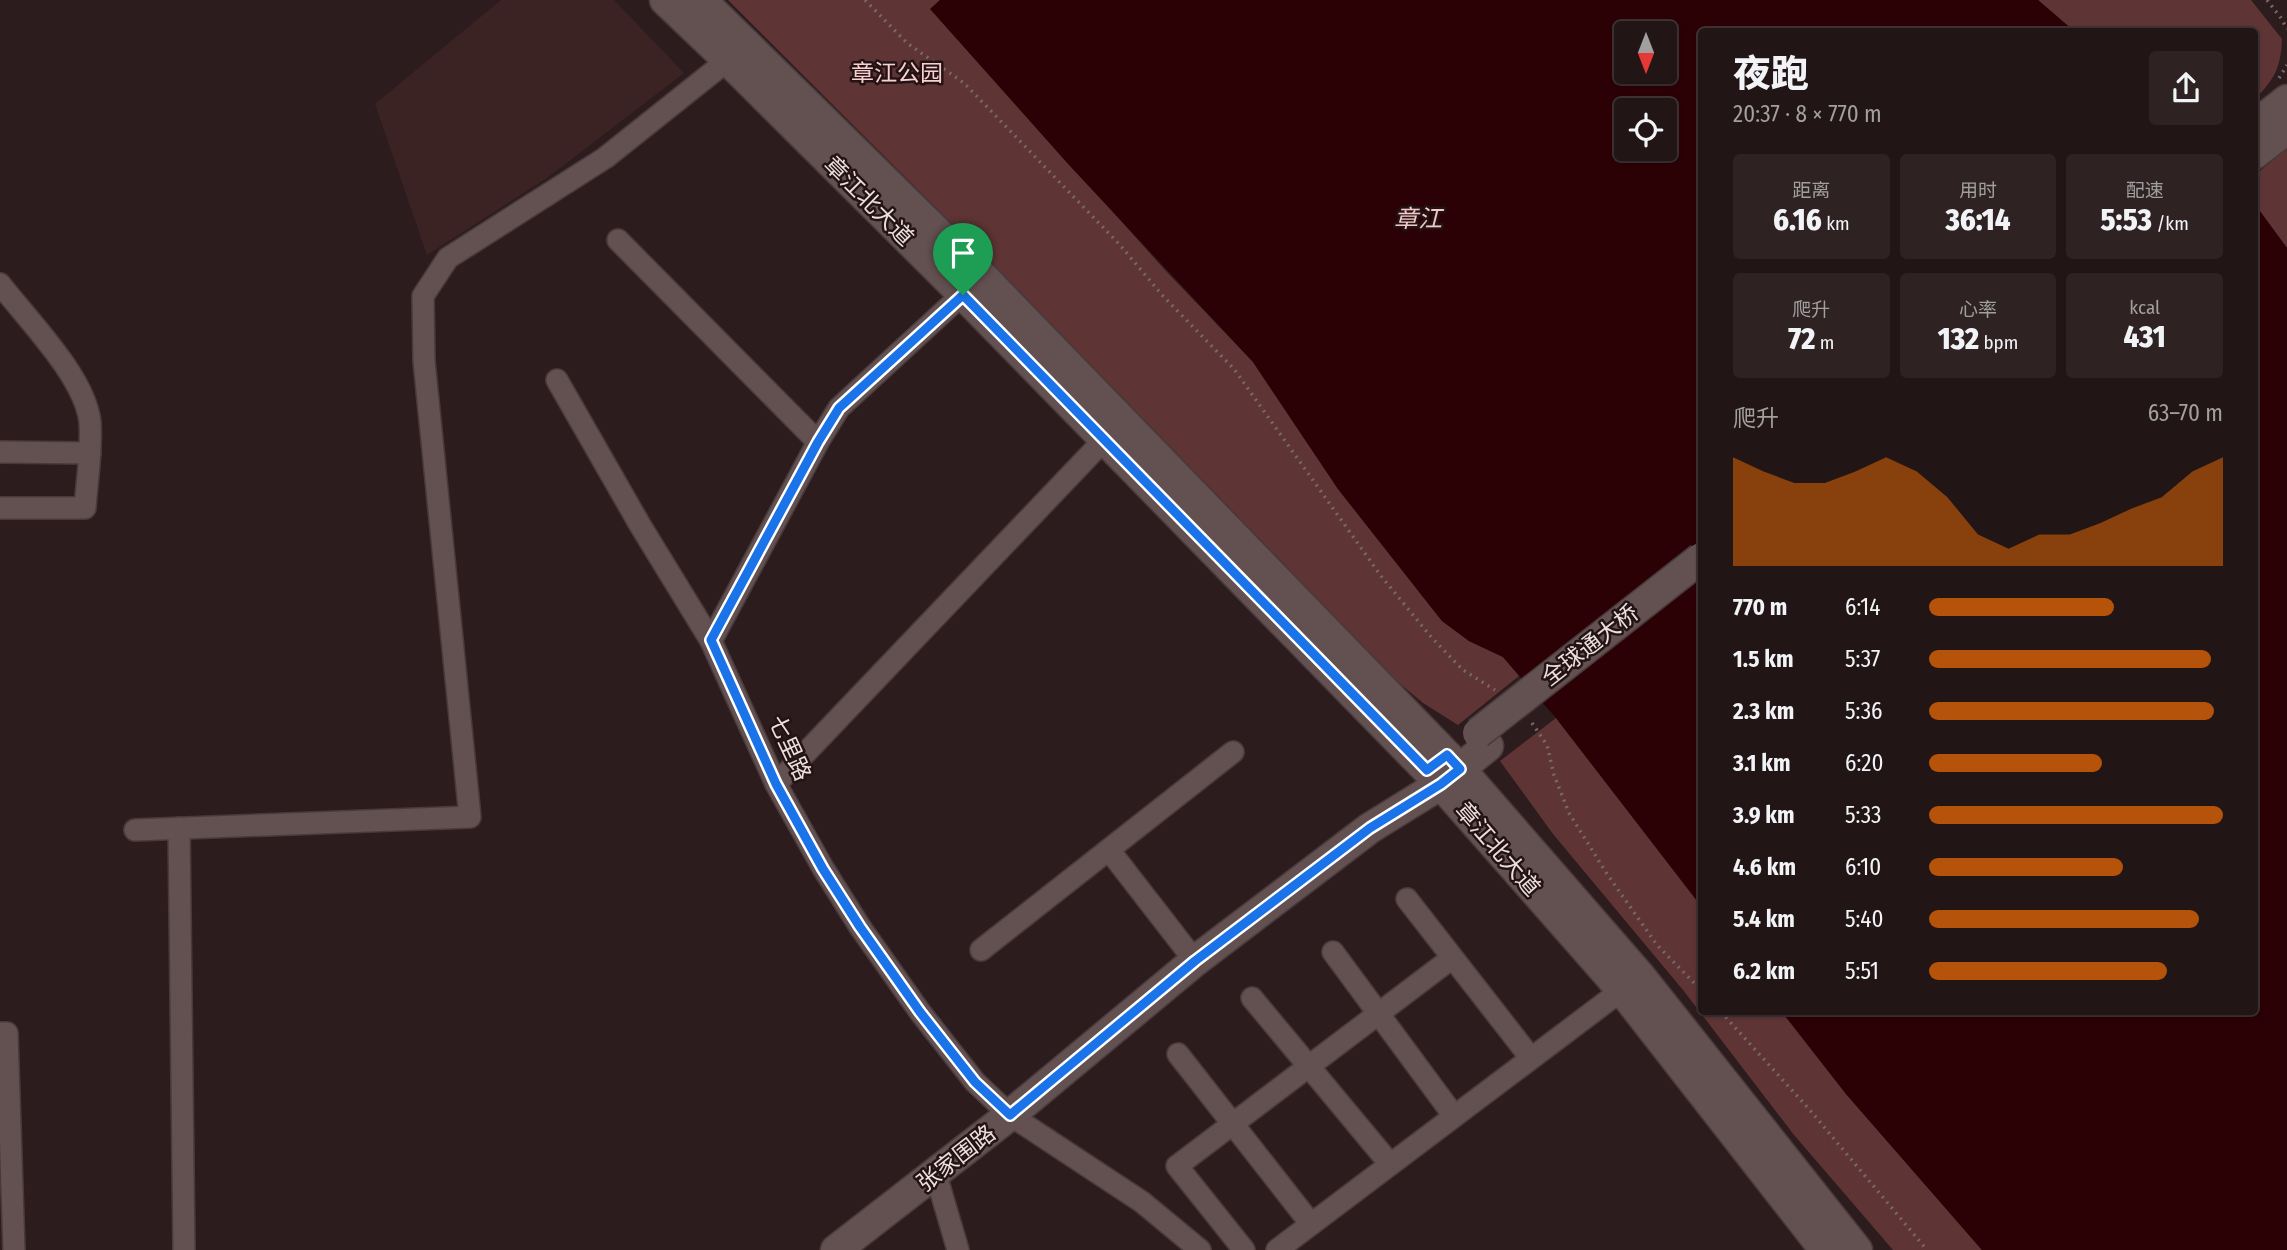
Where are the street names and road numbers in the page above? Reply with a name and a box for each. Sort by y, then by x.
street label: 章江北大道 [818,150,920,252]
street label: 全球通大桥 [1536,599,1644,691]
street label: 七里路 [763,711,817,785]
street label: 章江北大道 [1450,796,1546,902]
street label: 张家围路 [911,1119,1001,1197]

